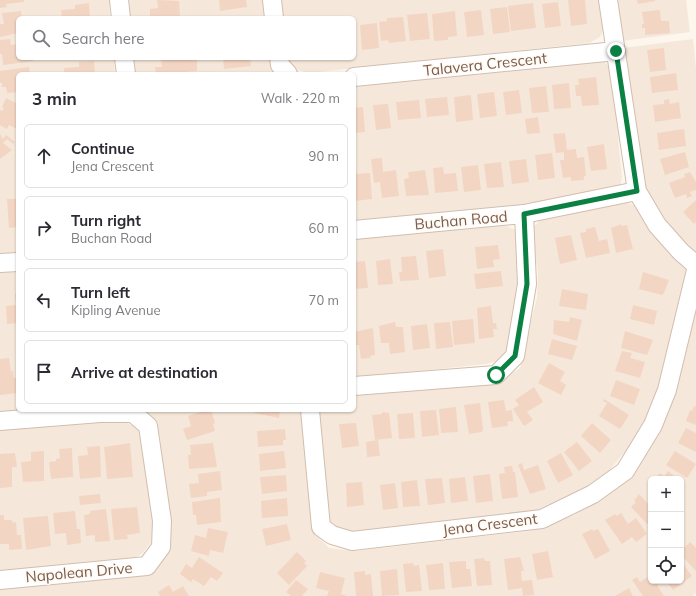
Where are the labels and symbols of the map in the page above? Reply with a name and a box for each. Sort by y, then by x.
route end [607,42,625,60]
street label: Talavera Crescent [422,48,548,80]
street label: Buchan Road [414,206,508,234]
route start [487,366,505,384]
street label: Jena Crescent [441,509,539,539]
street label: Napolean Drive [25,558,133,586]

